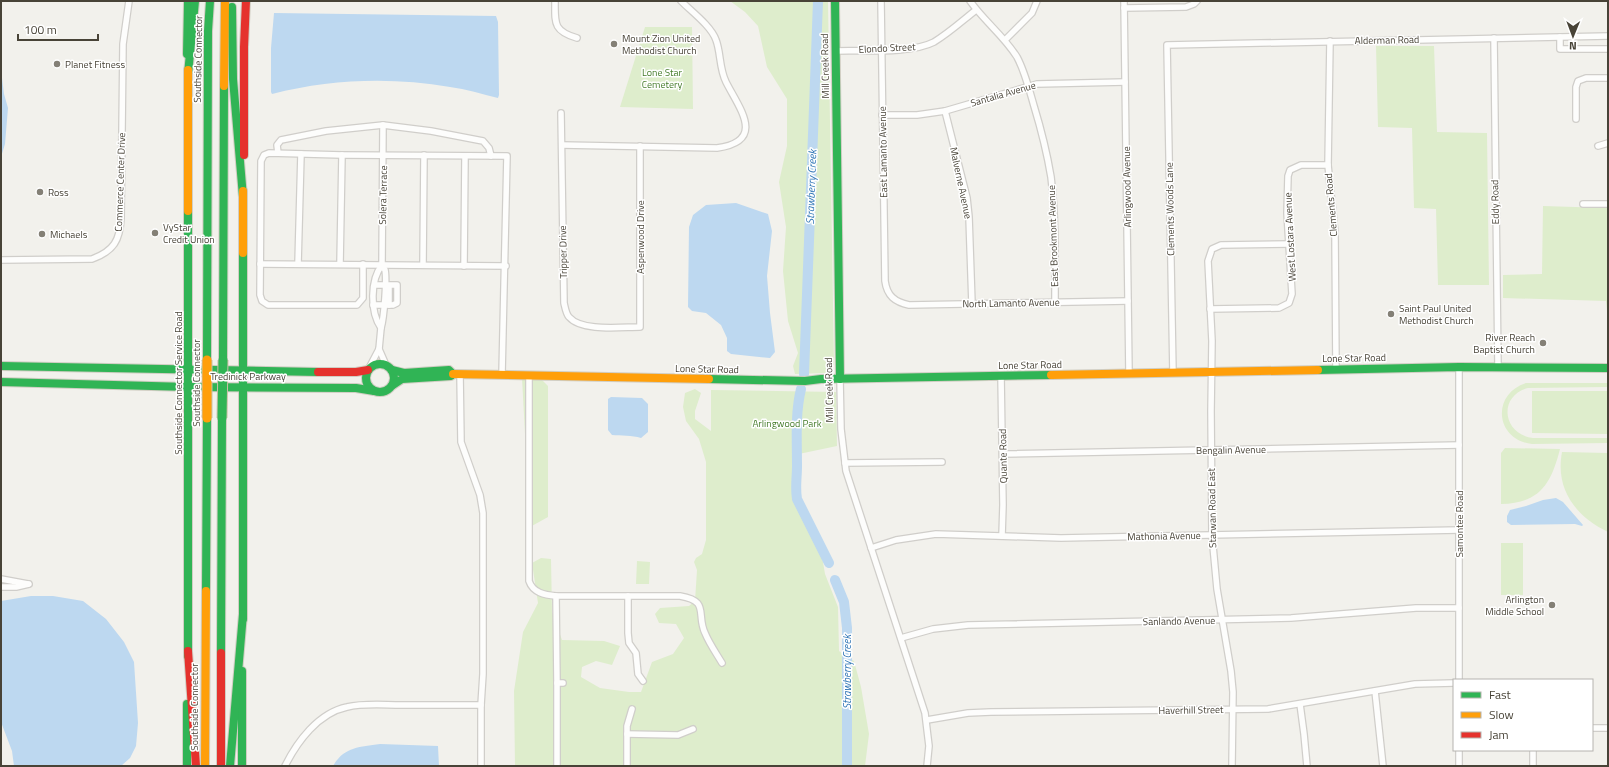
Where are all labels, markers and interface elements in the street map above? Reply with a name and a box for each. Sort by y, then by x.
street label: Southside Connector [190,15,206,103]
scale bar [18,16,98,42]
north arrow [1553,16,1593,56]
text: 100 m [24,20,57,39]
place label: Mount Zion United Methodist Church [622,31,700,58]
street label: Alderman Road [1355,32,1419,48]
street label: Mill Creek Road [817,33,833,99]
text: N [1569,38,1577,54]
marker: Mount Zion United Methodist Church [609,39,619,49]
street label: Elondo Street [858,39,916,57]
place label: Planet Fitness [65,57,125,72]
marker: Planet Fitness [52,59,62,69]
park label: Lone Star Cemetery [642,65,683,92]
street label: Santalia Avenue [969,78,1037,110]
street label: East Lamanto Avenue [875,106,891,198]
street label: Commerce Center Drive [111,132,129,232]
street label: Malverne Avenue [946,146,976,220]
street label: Arlingwood Avenue [1119,146,1135,228]
water label: Strawberry Creek [802,148,820,225]
street label: Clements Woods Lane [1162,162,1178,256]
street label: Solera Terrace [375,165,391,225]
street label: Clements Road [1321,173,1341,237]
street label: Eddy Road [1487,180,1503,224]
place label: Ross [48,185,69,200]
street label: East Brookmont Avenue [1044,185,1062,287]
marker: Ross [35,187,45,197]
street label: West Lostara Avenue [1280,192,1300,282]
street label: Aspenwood Drive [633,200,648,274]
place label: VyStar Credit Union [163,220,215,247]
street label: Tripper Drive [555,225,571,279]
place label: Michaels [50,227,88,242]
marker: VyStar Credit Union [150,228,160,238]
marker: Michaels [37,229,47,239]
street label: North Lamanto Avenue [962,295,1060,311]
place label: Saint Paul United Methodist Church [1399,301,1474,328]
marker: Saint Paul United Methodist Church [1386,309,1396,319]
street label: Southside Connector Service Road [171,311,186,455]
place label: River Reach Baptist Church [1473,330,1535,357]
marker: River Reach Baptist Church [1538,338,1548,348]
street label: Southside Connector [189,339,204,427]
street label: Lone Star Road [1322,350,1386,366]
street label: Mill Creek Road [821,357,837,423]
street label: Lone Star Road [998,357,1062,373]
street label: Lone Star Road [675,361,739,377]
street label: Tredinick Parkway [210,369,286,384]
park label: Arlingwood Park [752,416,822,431]
street label: Quante Road [995,429,1011,483]
street label: Bengalin Avenue [1196,442,1266,458]
street label: Starwan Road East [1204,467,1220,548]
street label: Samontee Road [1452,491,1467,557]
street label: Mathonia Avenue [1127,528,1201,544]
place label: Arlington Middle School [1485,592,1544,619]
marker: Arlington Middle School [1547,600,1557,610]
street label: Sanlando Avenue [1143,613,1215,629]
water label: Strawberry Creek [839,634,855,709]
street label: Southside Connector [187,663,202,751]
legend [1453,679,1593,751]
text: Fast [1489,685,1512,704]
street label: Haverhill Street [1158,702,1224,718]
text: Slow [1489,705,1514,724]
text: Jam [1489,725,1509,744]

